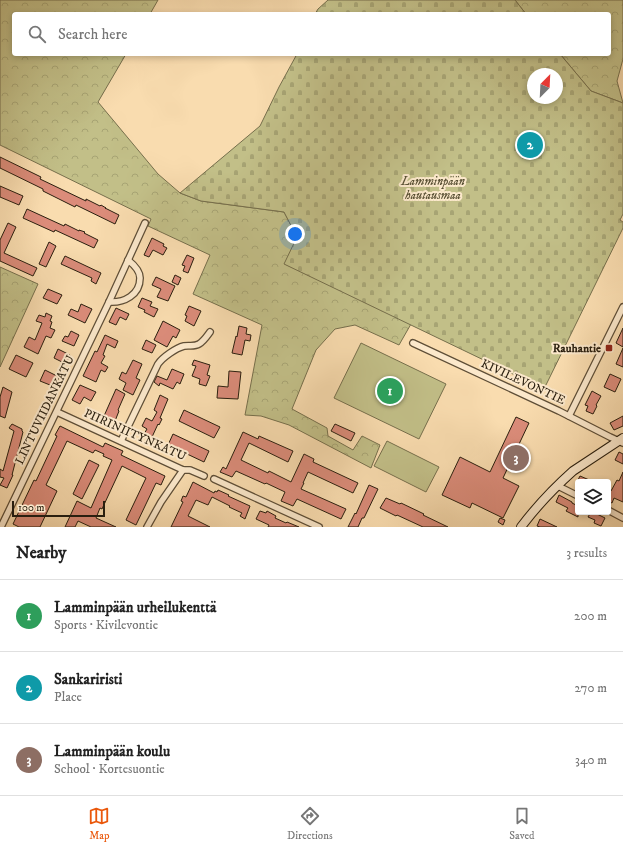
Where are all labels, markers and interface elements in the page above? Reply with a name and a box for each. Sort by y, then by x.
search box [12,12,611,56]
icon: search [26,23,48,45]
text: Search here [58,25,127,44]
north arrow [527,68,563,104]
pin: 2 [517,130,543,160]
park label: Lamminpään hautausmaa [400,174,465,203]
your location [285,224,305,244]
place label: Rauhantie [553,341,601,356]
marker: Rauhantie [604,343,614,353]
street label: LINTUVIIDANKATU [12,353,78,467]
street label: KIVILEVONTIE [479,356,568,408]
pin: 1 [377,376,403,406]
street label: PIIRINIITYNKATU [82,406,188,464]
pin: 3 [503,443,529,473]
map controls [575,479,611,515]
button: layers [575,479,611,515]
scale bar [12,499,105,518]
text: 100 m [18,501,44,515]
text: Nearby [16,542,66,564]
text: 3 results [566,545,607,561]
text: Lamminpään urheilukenttä [54,598,216,617]
text: 1 [27,608,31,624]
text: 200 m [574,608,607,624]
text: Sports · Kivilevontie [54,617,158,633]
text: Sankariristi [54,670,122,689]
text: 2 [26,680,32,696]
text: 270 m [575,680,607,696]
text: Place [54,689,82,705]
text: Lamminpään koulu [54,742,170,761]
text: 3 [27,752,31,768]
text: 340 m [575,752,607,768]
text: School · Kortesuontie [54,761,165,777]
tab: Map [88,805,110,843]
tab: Directions [287,805,333,843]
tab: Saved [509,805,535,843]

